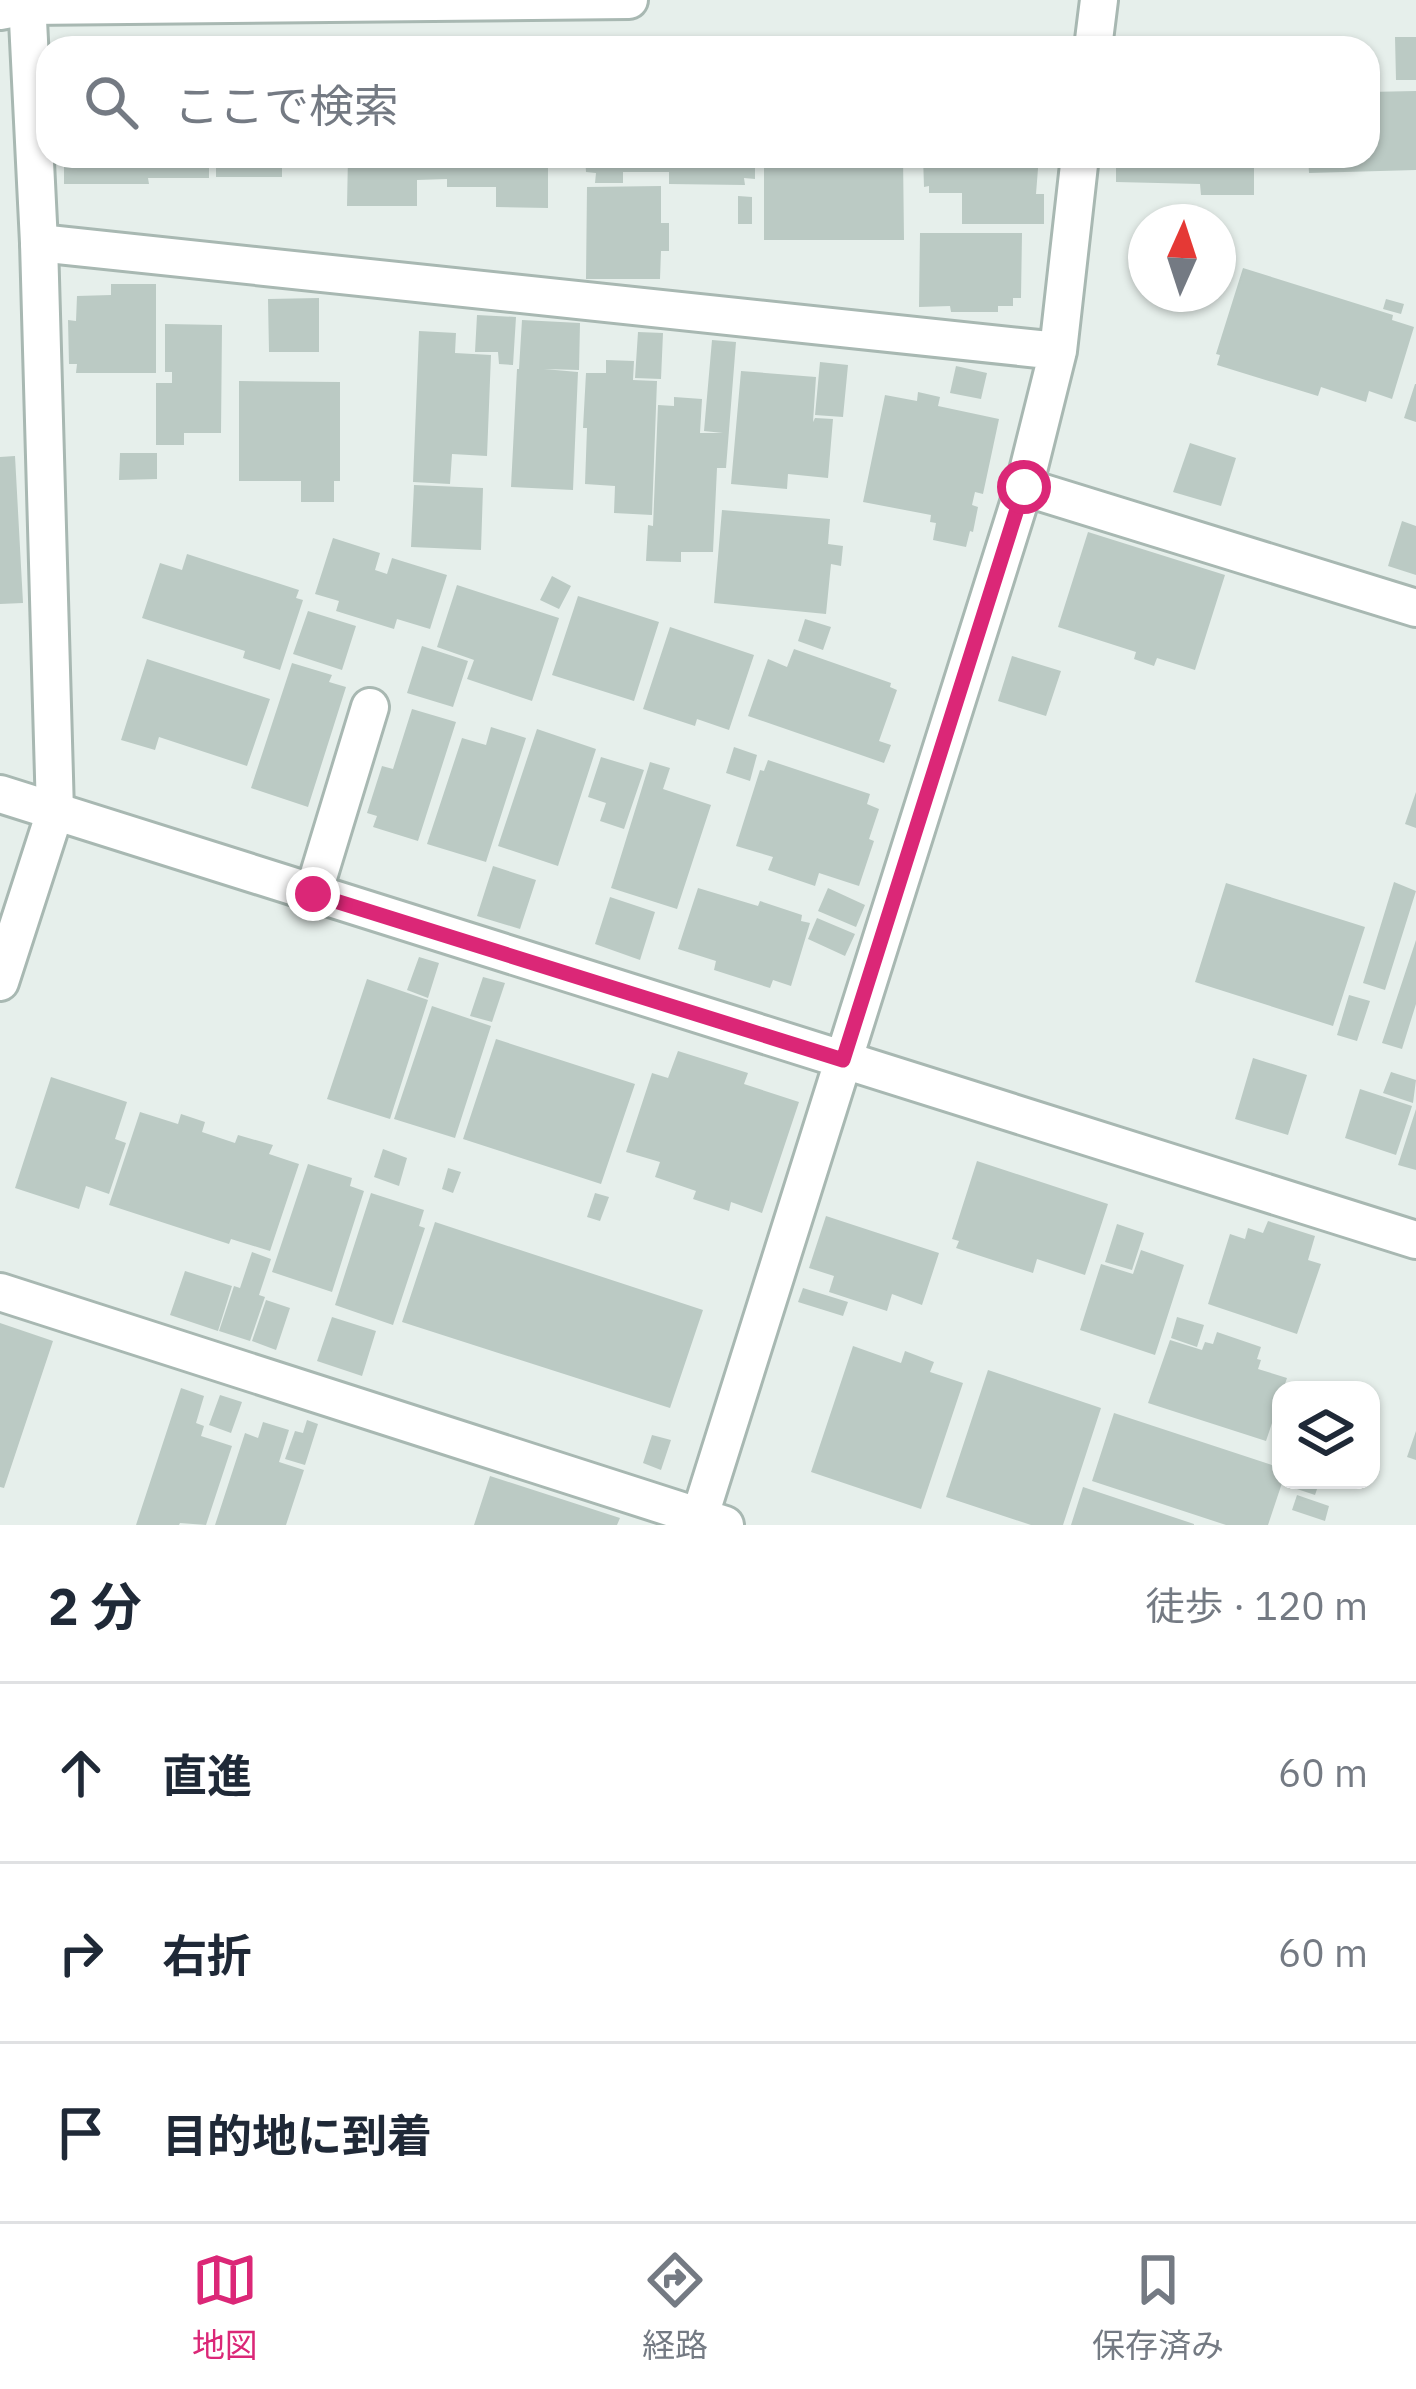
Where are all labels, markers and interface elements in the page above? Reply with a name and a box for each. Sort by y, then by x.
search box [36,36,1380,168]
icon: search [78,69,144,135]
text: ここで検索 [174,76,399,134]
north arrow [1128,204,1236,312]
route start [997,460,1051,514]
route end [286,867,340,921]
map controls [1272,1381,1380,1489]
button: layers [1272,1381,1380,1489]
text: 2 分 [48,1573,142,1639]
text: 徒歩 · 120 m [1145,1580,1368,1631]
icon: ahead [48,1740,114,1806]
text: 直進 [162,1746,252,1804]
text: 60 m [1278,1747,1368,1798]
icon: right [48,1920,114,1986]
text: 右折 [162,1926,252,1984]
text: 60 m [1278,1927,1368,1978]
icon: arrive [48,2100,114,2166]
text: 目的地に到着 [162,2106,432,2164]
tab: 地図 [192,2247,258,2367]
tab: 経路 [642,2247,708,2367]
tab: 保存済み [1092,2247,1224,2367]

